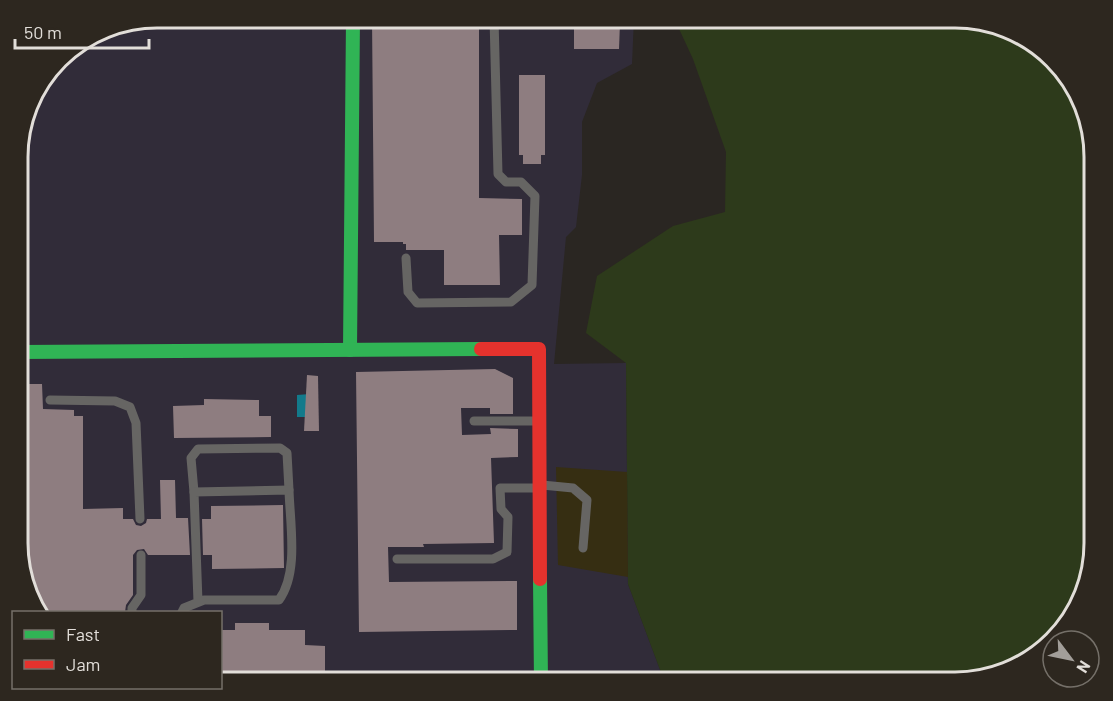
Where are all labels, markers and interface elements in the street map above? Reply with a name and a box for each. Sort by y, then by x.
scale bar [15,12,148,50]
text: 50 m [24,21,62,43]
legend [12,611,222,689]
text: Fast [66,623,100,645]
north arrow [1041,629,1101,689]
text: Jam [66,653,100,675]
text: N [1073,658,1095,677]

